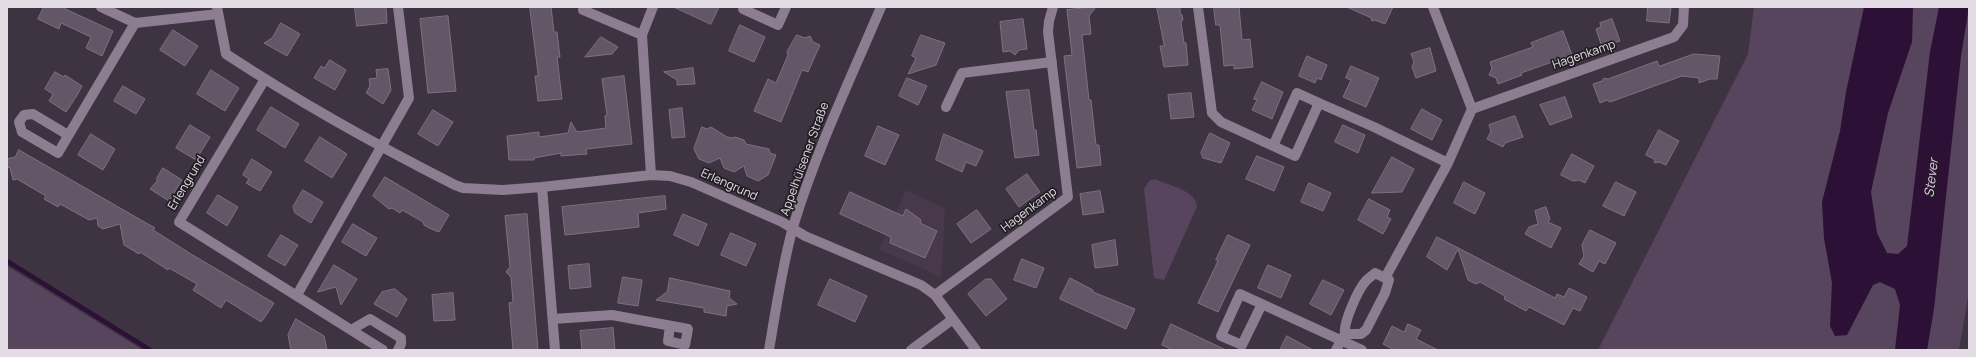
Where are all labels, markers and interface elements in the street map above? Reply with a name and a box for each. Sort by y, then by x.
street label: Hagenkamp [1551,37,1617,73]
street label: Appelhülsener Straße [778,100,832,218]
street label: Erlengrund [165,153,209,213]
water label: Stever [1922,158,1942,198]
street label: Erlengrund [698,166,760,204]
street label: Hagenkamp [998,184,1060,236]

